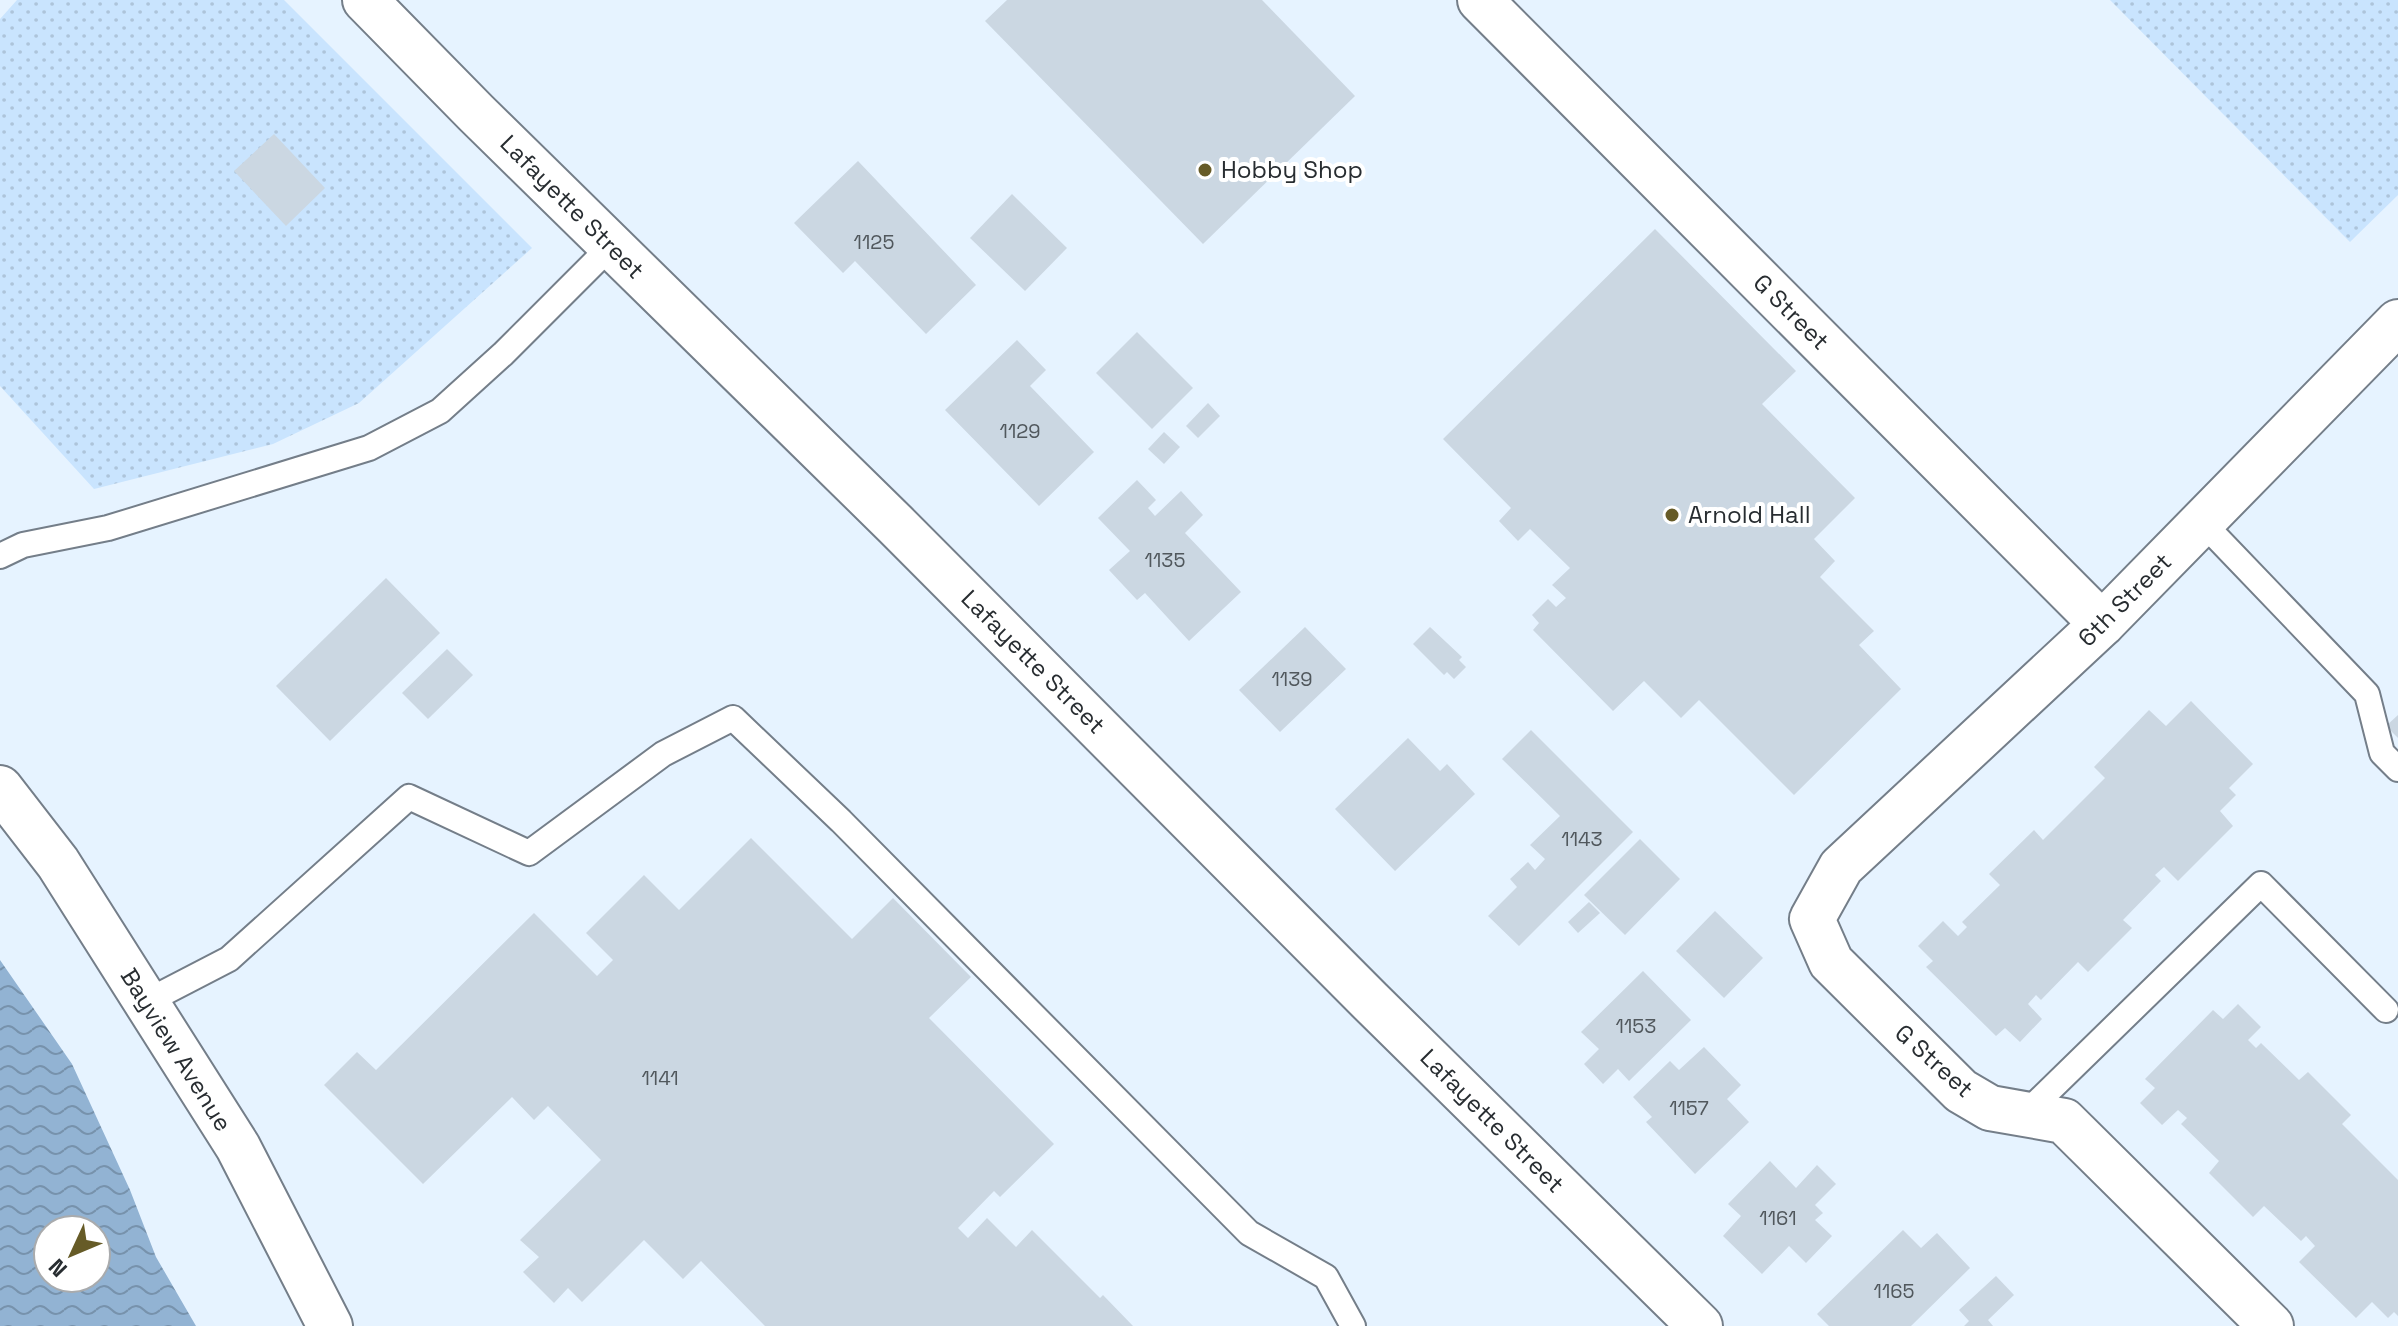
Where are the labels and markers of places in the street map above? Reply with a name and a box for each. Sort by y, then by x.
place label: Hobby Shop [1221,154,1363,185]
marker: Hobby Shop [1196,161,1214,179]
place label: Arnold Hall [1688,499,1811,530]
marker: Arnold Hall [1663,506,1681,524]

